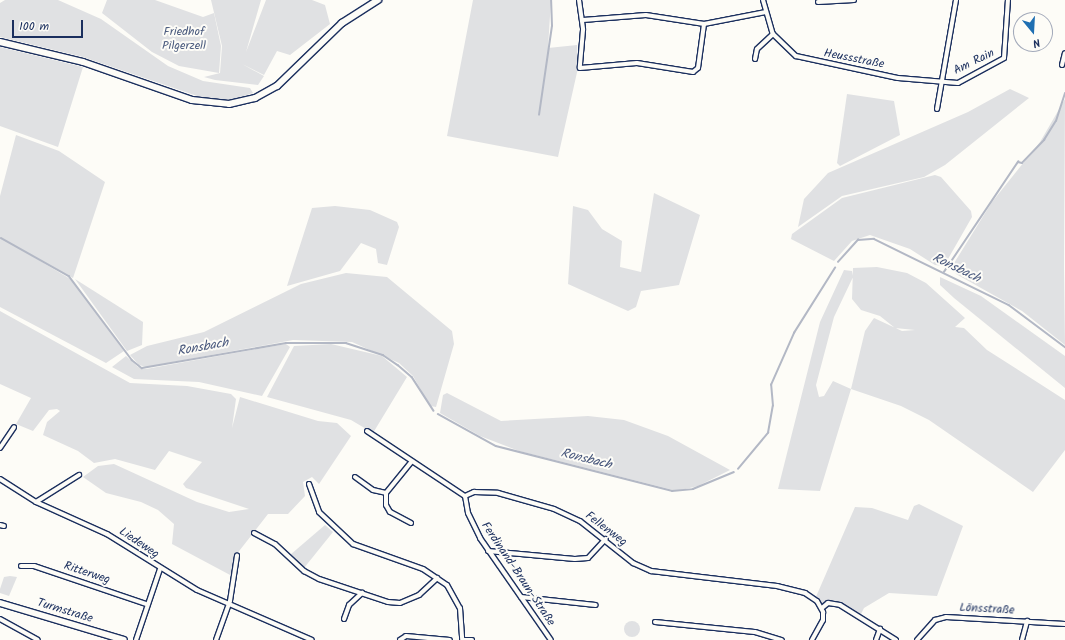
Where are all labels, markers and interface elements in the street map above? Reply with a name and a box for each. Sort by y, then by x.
scale bar [14,12,85,38]
north arrow [1013,12,1053,52]
text: 100 m [19,17,49,36]
park label: Friedhof Pilgerzell [162,25,206,53]
text: N [1030,33,1042,52]
street label: Heussstraße [823,46,885,72]
street label: Am Rain [951,46,997,78]
water label: Ronsbach [929,251,983,287]
water label: Ronsbach [176,336,230,360]
water label: Ronsbach [559,446,613,474]
street label: Fellenweg [582,509,630,549]
street label: Ferdinand-Braun-Straße [478,519,558,629]
street label: Liedeweg [116,524,162,562]
street label: Ritterweg [62,559,112,587]
street label: Turmstraße [35,596,95,626]
street label: Lönsstraße [959,600,1015,618]

